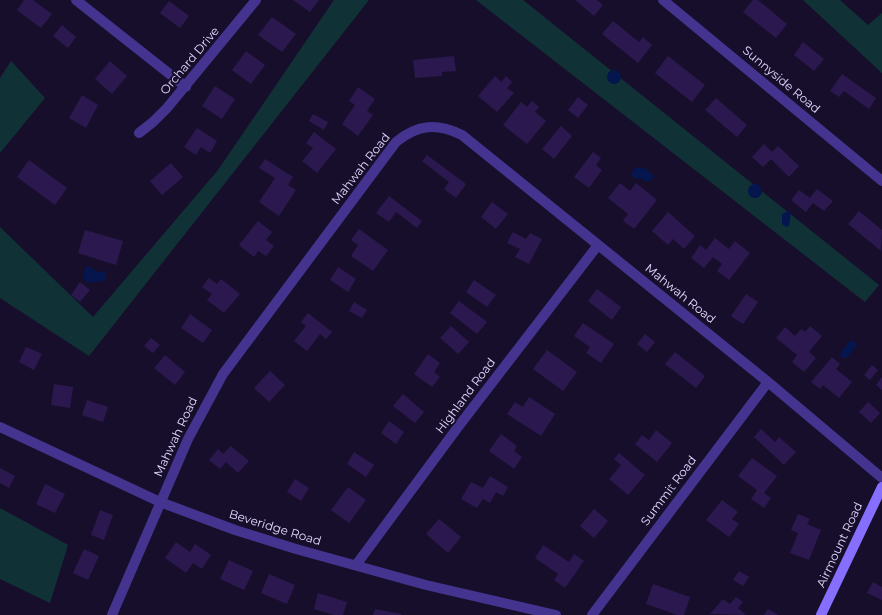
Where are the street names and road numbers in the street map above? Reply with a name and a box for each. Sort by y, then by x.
street label: Orchard Drive [158,24,222,98]
street label: Sunnyside Road [739,43,823,117]
street label: Mahwah Road [329,130,393,208]
street label: Mahwah Road [642,261,718,327]
street label: Highland Road [433,356,499,436]
street label: Mahwah Road [151,395,201,479]
street label: Summit Road [638,453,700,529]
street label: Airmount Road [814,500,866,590]
street label: Beveridge Road [227,507,323,549]

